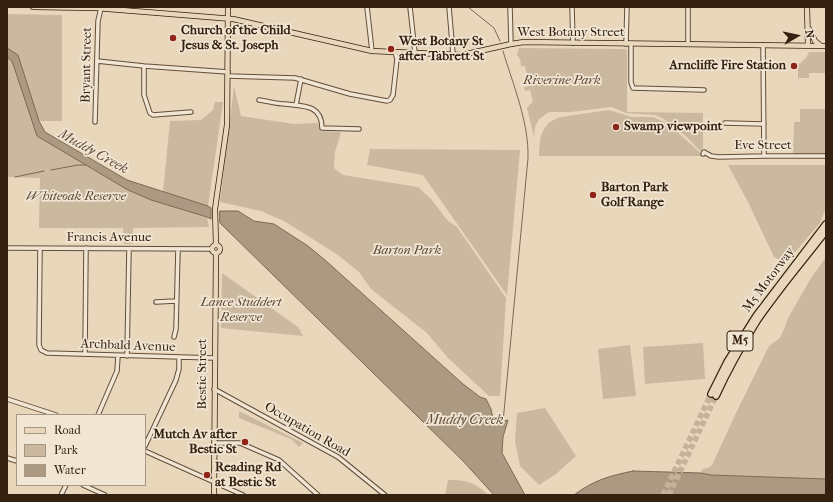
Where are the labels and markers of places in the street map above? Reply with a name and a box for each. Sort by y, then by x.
place label: Church of the Child Jesus & St. Joseph [181,23,291,54]
marker: Church of the Child Jesus & St. Joseph [168,33,178,43]
place label: West Botany St after Tabrett St [399,34,484,65]
marker: West Botany St after Tabrett St [386,44,396,54]
place label: Arncliffe Fire Station [669,58,786,74]
marker: Arncliffe Fire Station [789,61,799,71]
place label: Swamp viewpoint [624,119,722,135]
marker: Swamp viewpoint [611,122,621,132]
place label: Barton Park Golf Range [601,180,668,211]
marker: Barton Park Golf Range [588,190,598,200]
place label: Mutch Av after Bestic St [153,427,237,458]
marker: Mutch Av after Bestic St [240,437,250,447]
place label: Reading Rd at Bestic St [215,460,281,491]
marker: Reading Rd at Bestic St [202,470,212,480]

